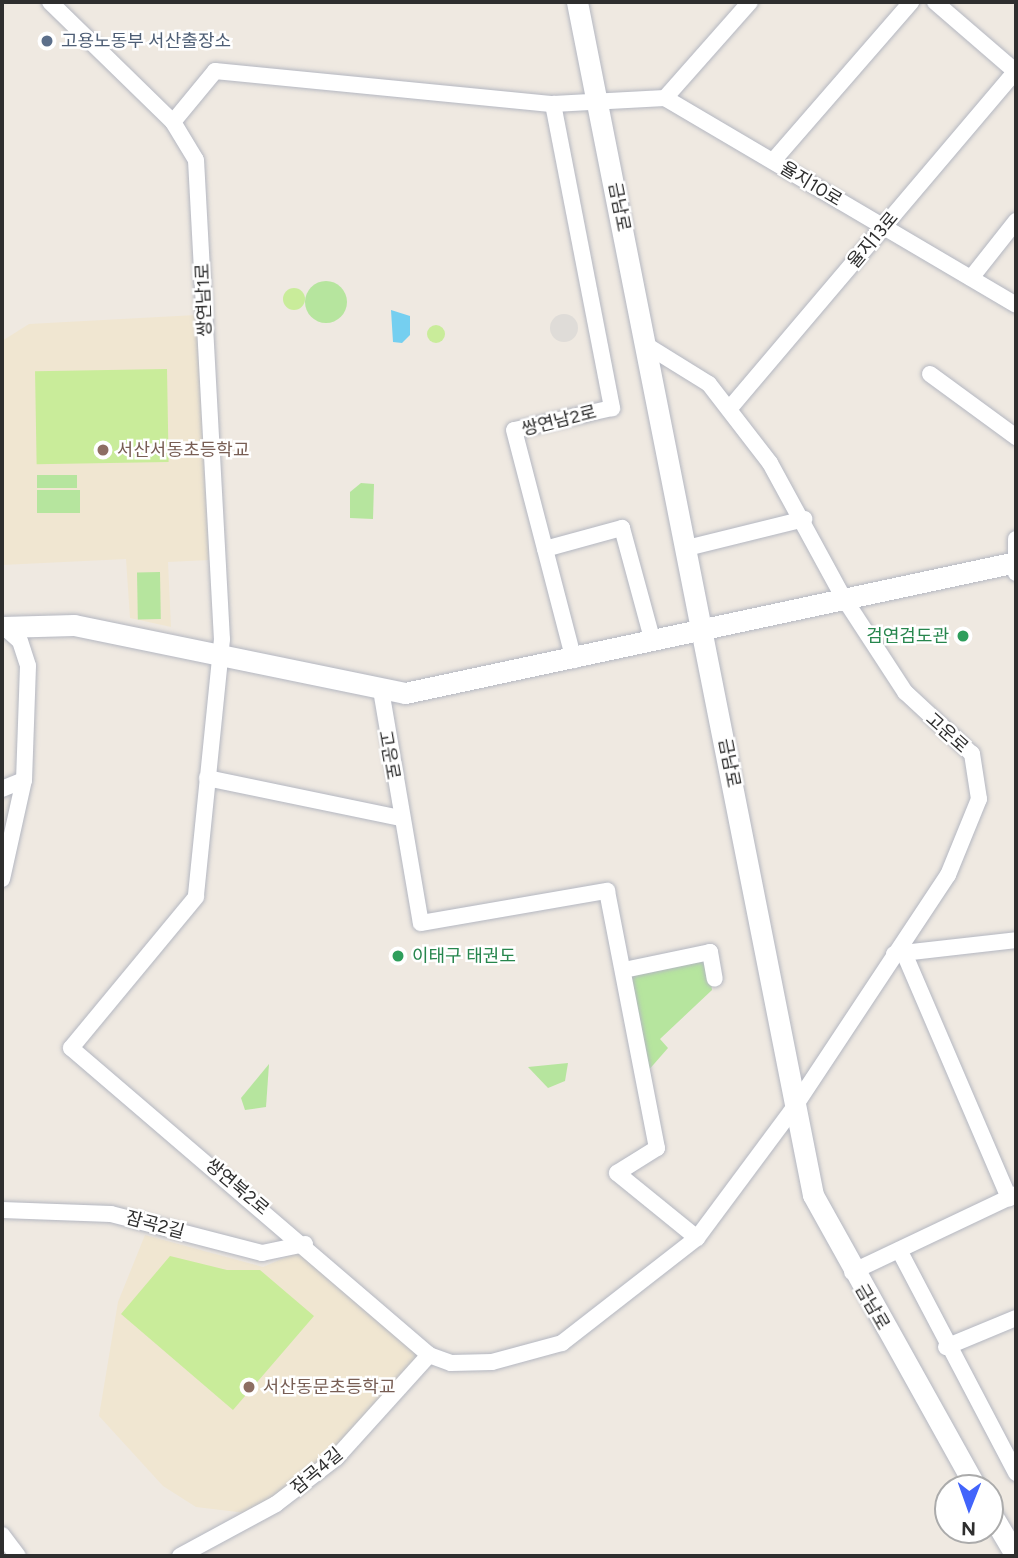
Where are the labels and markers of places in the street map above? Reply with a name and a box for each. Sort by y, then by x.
place label: 고용노동부 서산출장소 [61,30,231,52]
marker: 고용노동부 서산출장소 [39,33,55,49]
place label: 서산서동초등학교 [117,439,249,461]
marker: 서산서동초등학교 [95,442,111,458]
place label: 검연검도관 [866,625,949,647]
marker: 검연검도관 [955,628,971,644]
place label: 이태구 태권도 [412,945,516,967]
marker: 이태구 태권도 [390,948,406,964]
place label: 서산동문초등학교 [263,1376,395,1398]
marker: 서산동문초등학교 [241,1379,257,1395]

